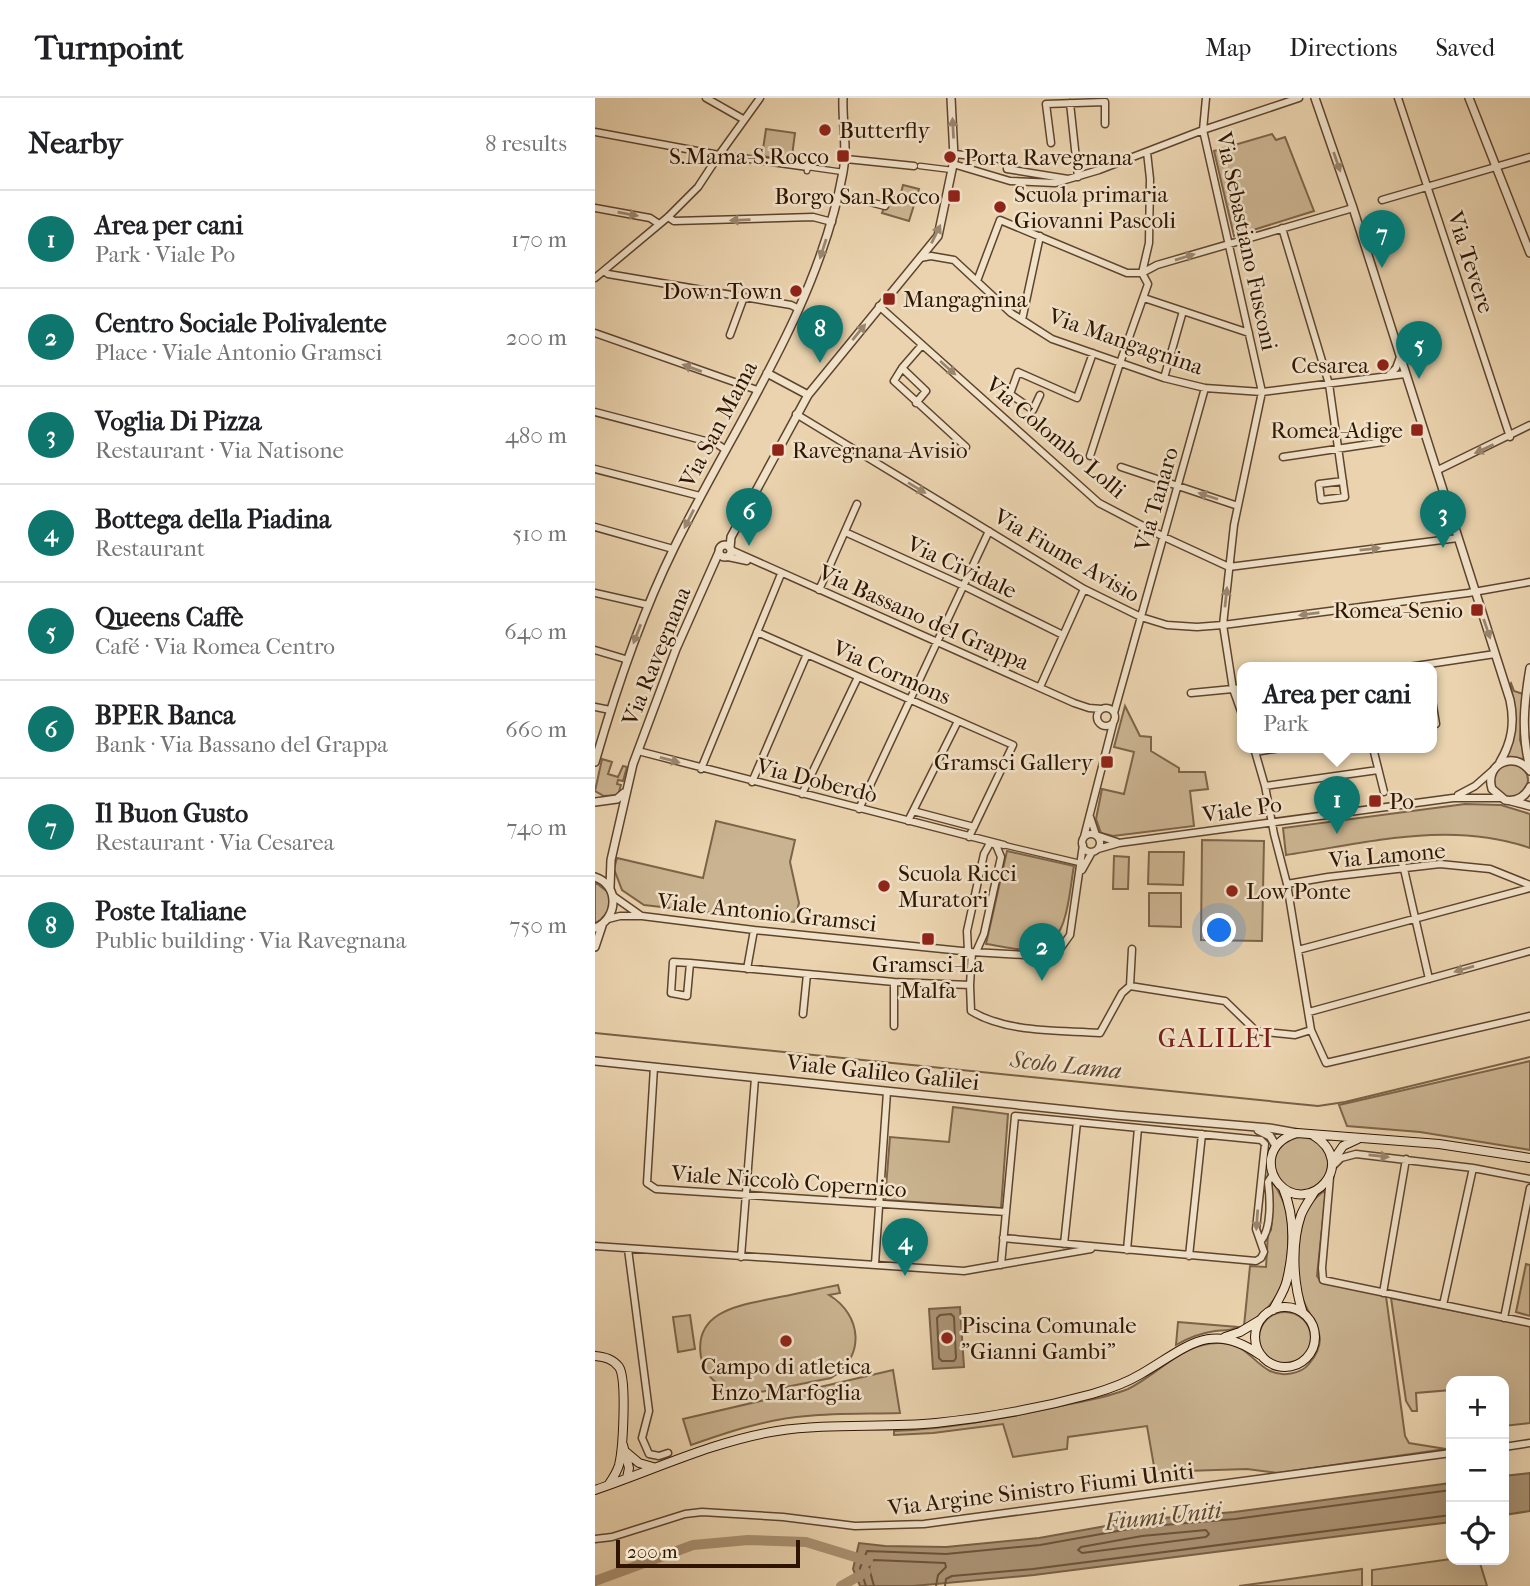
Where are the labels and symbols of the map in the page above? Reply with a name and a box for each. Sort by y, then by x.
one-way arrow [948,116,959,138]
place label: Butterfly [839,117,931,144]
marker: Butterfly [817,122,833,138]
street label: Via Sebastiano Fusconi [1210,128,1283,353]
place label: S.Mama-S.Rocco [669,143,829,170]
place label: Porta Ravegnana [964,144,1133,171]
marker: S.Mama-S.Rocco [835,148,851,164]
marker: Porta Ravegnana [942,149,958,165]
one-way arrow [1332,152,1343,173]
place label: Scuola primaria Giovanni Pascoli [1014,181,1176,234]
place label: Borgo San Rocco [774,183,940,210]
marker: Borgo San Rocco [946,188,962,204]
marker: Scuola primaria Giovanni Pascoli [992,199,1008,215]
street label: Via Tevere [1441,207,1500,316]
one-way arrow [617,209,639,220]
pin: 7 [1359,210,1405,268]
one-way arrow [729,215,751,226]
one-way arrow [930,224,942,245]
one-way arrow [818,239,828,260]
one-way arrow [1175,252,1196,262]
place label: Down Town [663,278,783,305]
marker: Down Town [788,283,804,299]
place label: Mangagnina [903,286,1028,313]
marker: Mangagnina [881,291,897,307]
street label: Via Mangagnina [1044,302,1207,381]
pin: 8 [797,305,843,363]
pin: 5 [1396,321,1442,379]
one-way arrow [851,323,866,341]
place label: Cesarea [1291,352,1369,379]
street label: Via San Mama [673,356,763,493]
marker: Cesarea [1375,357,1391,373]
one-way arrow [939,360,956,376]
one-way arrow [682,362,703,373]
street label: Via Colombo Lolli [979,370,1131,504]
place label: Romea-Adige [1270,417,1403,444]
marker: Romea-Adige [1409,422,1425,438]
place label: Ravegnana-Avisio [792,437,968,464]
marker: Ravegnana-Avisio [770,442,786,458]
one-way arrow [1474,443,1494,454]
street label: Via Tanaro [1129,444,1184,555]
one-way arrow [907,481,926,494]
pin: 6 [726,488,772,546]
one-way arrow [1197,490,1218,501]
pin: 3 [1420,490,1466,548]
street label: Via Fiume Avisio [988,502,1145,608]
one-way arrow [683,509,694,529]
street label: Via Cividale [902,530,1021,605]
one-way arrow [1359,543,1381,554]
street label: Via Bassano del Grappa [813,558,1034,676]
street label: Via Ravegnana [616,582,697,730]
one-way arrow [1221,586,1232,608]
place label: Romea-Senio [1333,597,1463,624]
marker: Romea-Senio [1469,602,1485,618]
one-way arrow [1298,608,1320,619]
one-way arrow [1482,618,1493,639]
one-way arrow [631,623,642,644]
street label: Via Cormons [828,634,955,710]
place label: Gramsci Gallery [934,749,1094,776]
street label: Via Doberdò [753,752,880,809]
marker: Gramsci Gallery [1099,754,1115,770]
one-way arrow [659,755,680,765]
pin: 1 [1314,776,1360,834]
place label: Po [1389,788,1414,815]
street label: Viale Po [1200,791,1283,829]
marker: Po [1367,793,1383,809]
street label: Via Lamone [1327,837,1446,874]
place label: Scuola Ricci Muratori [898,860,1017,913]
marker: Scuola Ricci Muratori [876,878,892,894]
place label: Low Ponte [1246,878,1351,905]
marker: Low Ponte [1224,883,1240,899]
street label: Viale Antonio Gramsci [655,887,878,937]
your location [1202,913,1236,947]
pin: 2 [1019,923,1065,981]
marker: Gramsci-La Malfa [920,931,936,947]
place label: Gramsci-La Malfa [872,951,984,1004]
one-way arrow [1454,965,1475,975]
district label: GALILEI [1158,1023,1274,1054]
water label: Scolo Lama [1008,1045,1123,1085]
street label: Viale Galileo Galilei [784,1049,981,1096]
one-way arrow [1368,1151,1390,1162]
street label: Viale Niccolò Copernico [669,1160,908,1203]
one-way arrow [1252,1209,1263,1231]
pin: 4 [882,1218,928,1276]
place label: Piscina Comunale "Gianni Gambi" [961,1312,1137,1365]
marker: Piscina Comunale "Gianni Gambi" [939,1330,955,1346]
marker: Campo di atletica Enzo Marfoglia [778,1333,794,1349]
place label: Campo di atletica Enzo Marfoglia [701,1353,872,1406]
street label: Via Argine Sinistro Fiumi Uniti [886,1457,1196,1521]
water label: Fiumi Uniti [1103,1496,1223,1536]
scale bar [616,1537,800,1569]

